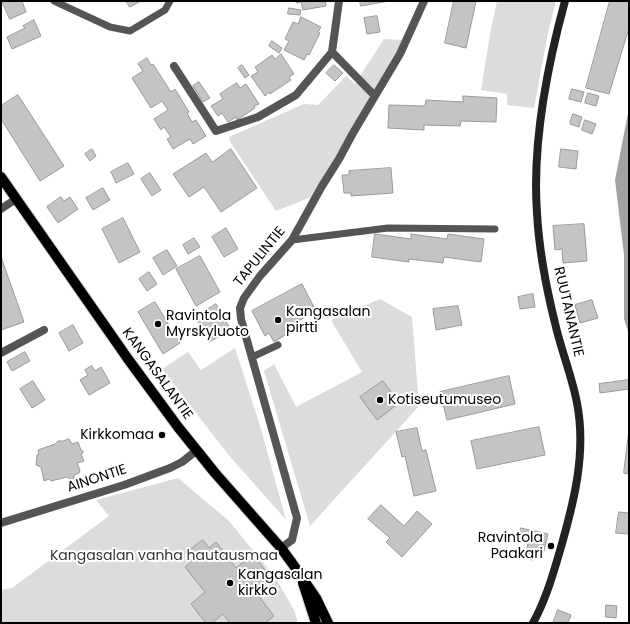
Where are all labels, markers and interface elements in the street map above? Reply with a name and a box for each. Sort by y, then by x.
street label: TAPULINTIE [231,224,289,290]
street label: RUUTANANTIE [549,265,587,359]
place label: Kangasalan pirtti [286,304,370,336]
place label: Ravintola Myrskyluoto [166,308,249,340]
marker: Kangasalan pirtti [273,315,283,325]
marker: Ravintola Myrskyluoto [153,319,163,329]
street label: KANGASALANTIE [118,325,196,423]
place label: Kotiseutumuseo [388,392,501,408]
marker: Kotiseutumuseo [375,395,385,405]
place label: Kirkkomaa [80,427,154,443]
marker: Kirkkomaa [157,430,167,440]
street label: AINONTIE [65,461,129,497]
place label: Ravintola Paakari [478,530,543,562]
marker: Ravintola Paakari [546,541,556,551]
park label: Kangasalan vanha hautausmaa [50,548,278,564]
place label: Kangasalan kirkko [238,567,322,600]
marker: Kangasalan kirkko [225,578,235,588]

